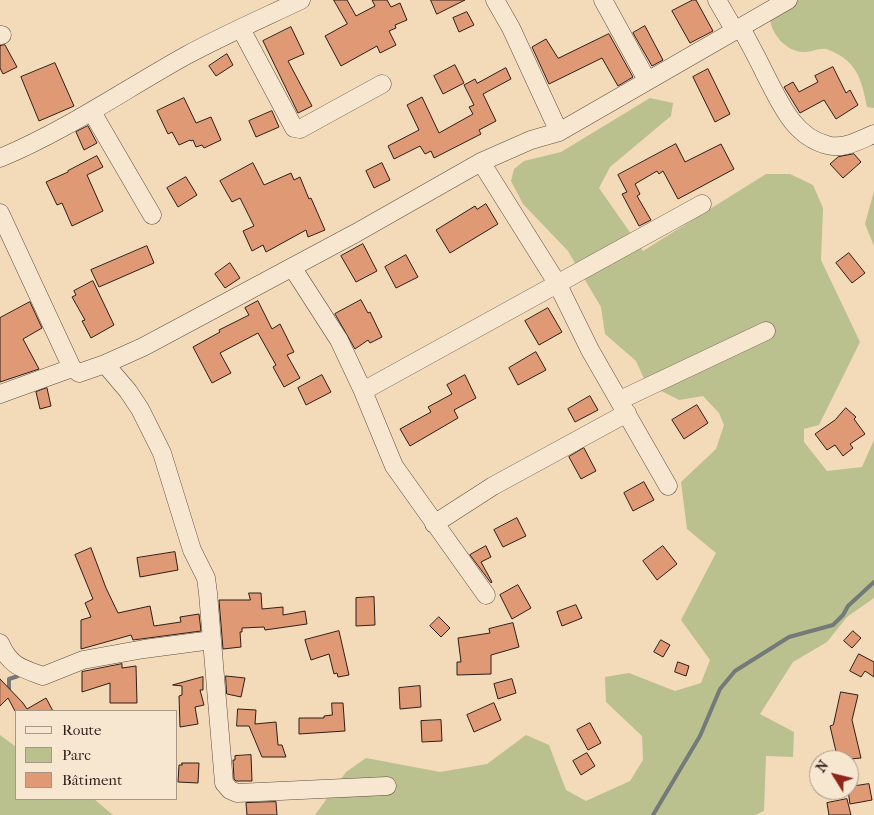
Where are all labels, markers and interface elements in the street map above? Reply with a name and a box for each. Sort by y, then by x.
legend [15,710,178,800]
text: Route [62,721,101,739]
text: Parc [62,746,91,764]
north arrow [809,750,859,800]
text: N [812,757,832,776]
text: Bâtiment [62,771,122,789]

